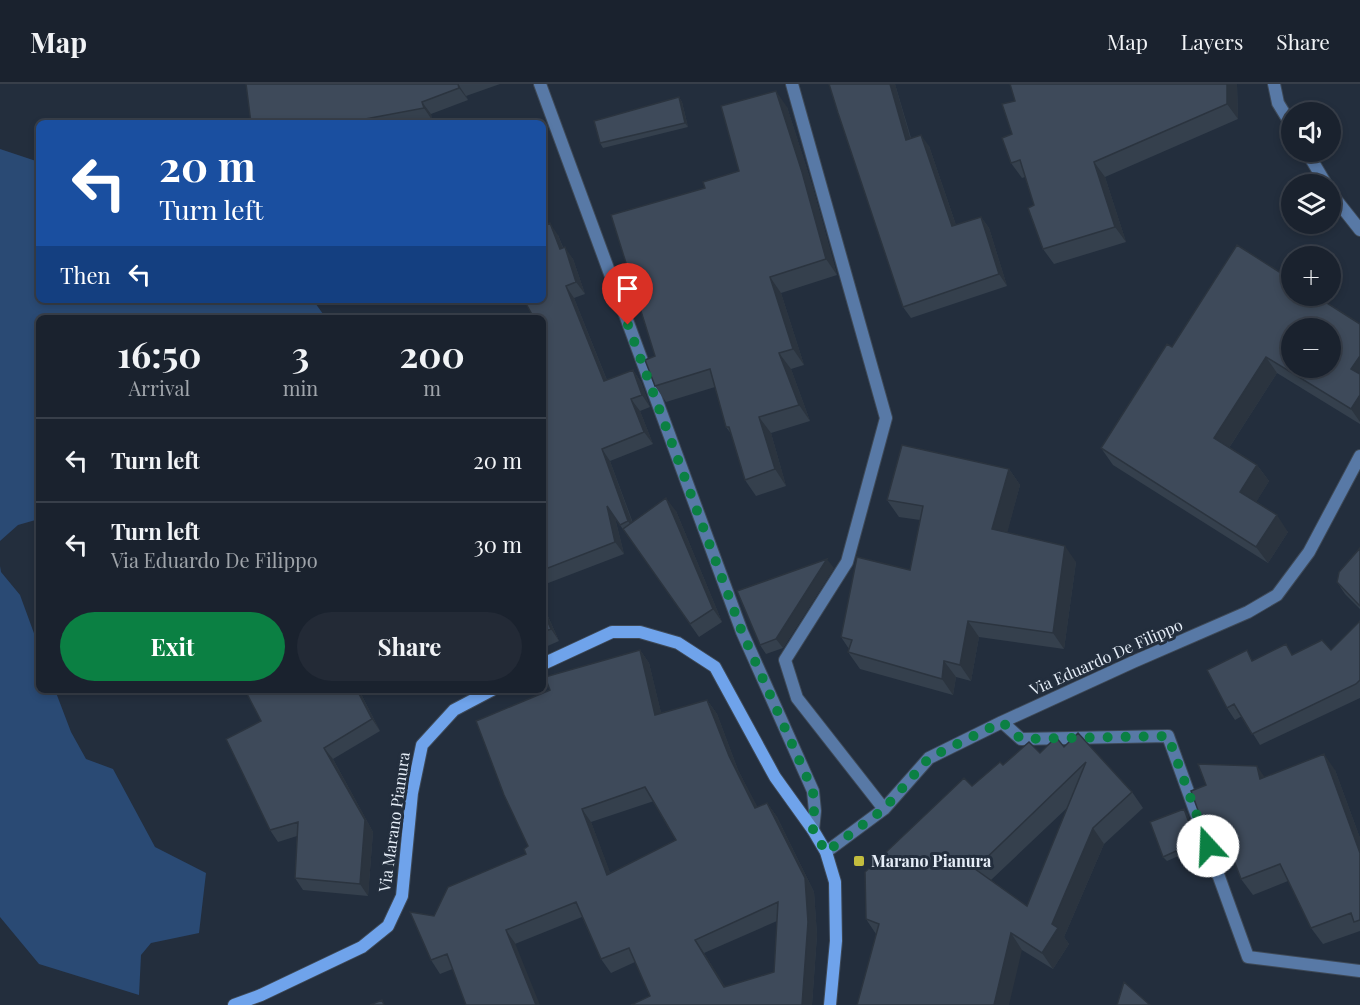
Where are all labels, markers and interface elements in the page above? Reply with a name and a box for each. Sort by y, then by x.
text: Map [30,23,87,60]
text: Map [1107,27,1148,55]
text: Layers [1181,27,1243,55]
text: Share [1276,27,1330,55]
map controls [1281,102,1341,378]
button: sound [1281,102,1341,162]
text: 20 m [159,137,256,193]
icon: left [60,144,138,222]
button: layers [1281,174,1341,234]
text: Turn left [159,191,263,227]
button: + [1281,246,1341,306]
icon: left [123,258,156,291]
text: Then [60,260,111,290]
pin [602,263,653,325]
icon: arrive [611,272,644,305]
button: − [1281,318,1341,378]
text: 16:50 [117,329,201,377]
text: 3 [292,329,309,377]
text: 200 [399,329,465,377]
text: Arrival [129,374,190,401]
text: min [283,374,318,401]
text: m [423,374,441,401]
icon: left [60,444,93,477]
text: Turn left [111,445,200,475]
text: 20 m [473,445,522,475]
text: Turn left [111,516,200,546]
icon: left [60,528,93,561]
text: 30 m [474,529,522,559]
text: Via Eduardo De Filippo [111,546,318,573]
button: Exit [60,612,285,681]
button: Share [297,612,522,681]
street label: Via Eduardo De Filippo [1025,613,1186,700]
street label: Via Marano Pianura [373,751,414,894]
position arrow [1176,814,1240,878]
place label: Marano Pianura [871,850,992,871]
marker: Marano Pianura [852,854,866,868]

